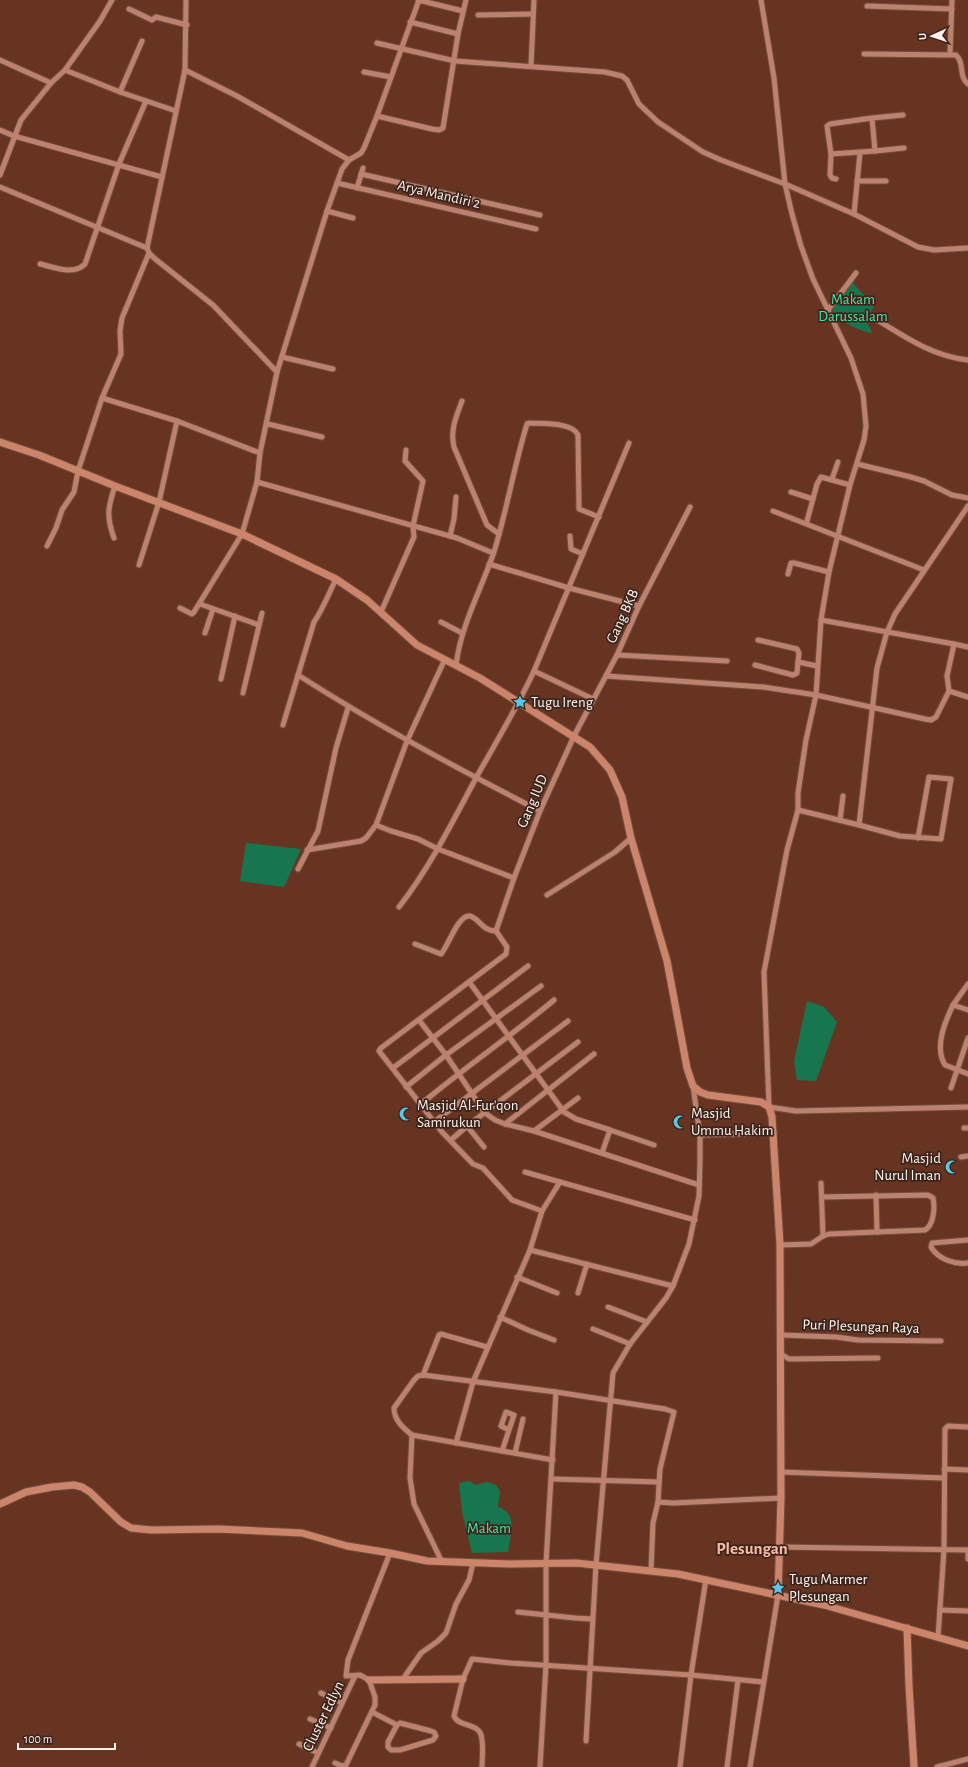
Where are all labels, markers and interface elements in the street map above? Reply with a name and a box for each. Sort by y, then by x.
north arrow [912,16,952,56]
text: U [917,33,928,40]
street label: Arya Mandiri 2 [396,178,482,211]
park label: Makam Darussalam [818,292,888,324]
street label: Gang BKB [604,587,641,645]
place icon: Tugu Ireng [512,694,528,710]
place label: Tugu Ireng [531,695,594,710]
street label: Gang IUD [515,772,550,830]
place label: Masjid Al-Fur'qon Samirukun [417,1098,519,1130]
mosque icon: Masjid Al-Fur'qon Samirukun [398,1106,414,1122]
place label: Masjid Ummu Hakim [691,1106,773,1138]
mosque icon: Masjid Ummu Hakim [672,1114,688,1130]
place label: Masjid Nurul Iman [874,1151,941,1183]
mosque icon: Masjid Nurul Iman [944,1159,960,1175]
street label: Puri Plesungan Raya [802,1317,920,1336]
park label: Makam [467,1521,511,1536]
district label: Plesungan [716,1540,788,1557]
place label: Tugu Marmer Plesungan [789,1572,868,1604]
place icon: Tugu Marmer Plesungan [770,1580,786,1596]
street label: Cluster Edlyn [300,1679,347,1754]
scale bar [18,1725,115,1751]
text: 100 m [24,1733,52,1745]

